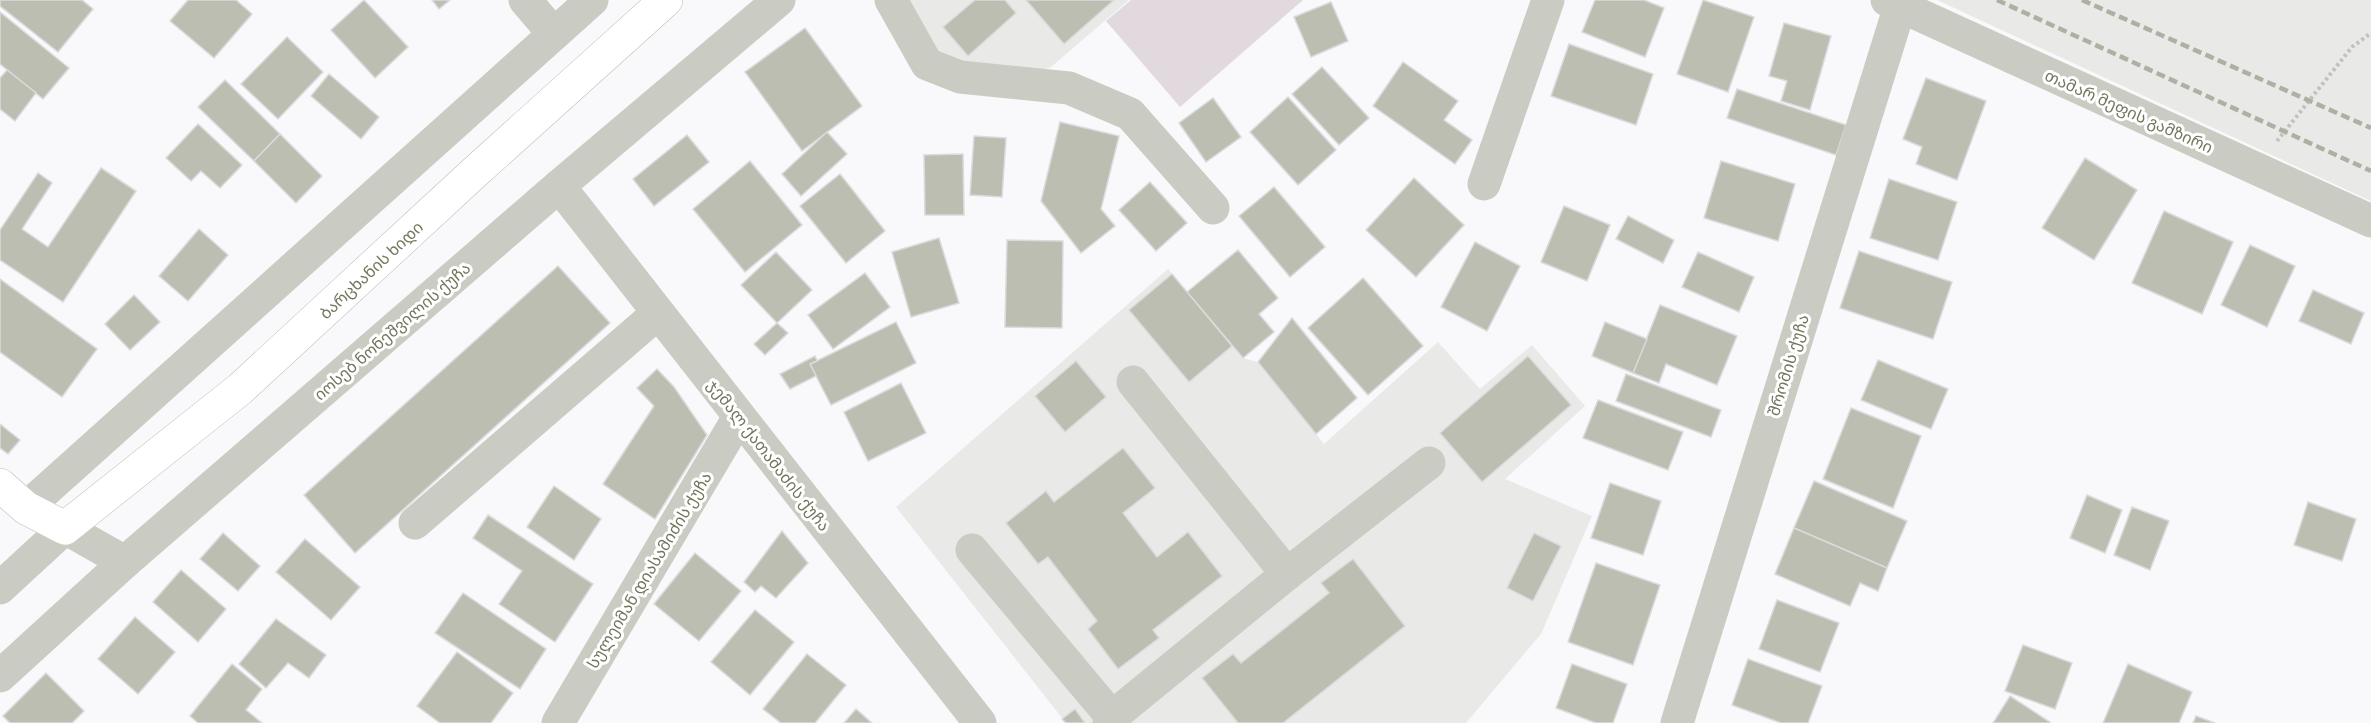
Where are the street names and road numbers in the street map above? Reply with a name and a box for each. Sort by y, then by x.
street label: თამარ მეფის გამზირი [2042,64,2216,158]
street label: ბარცხანის ხიდი [314,216,428,324]
street label: იოსებ ნონეშვილის ქუჩა [309,257,475,405]
street label: შრომის ქუჩა [1762,312,1814,418]
street label: ჯემალ ქათამაძის ქუჩა [703,374,835,536]
street label: სულეიმან დიასამიძის ქუჩა [581,468,717,672]

